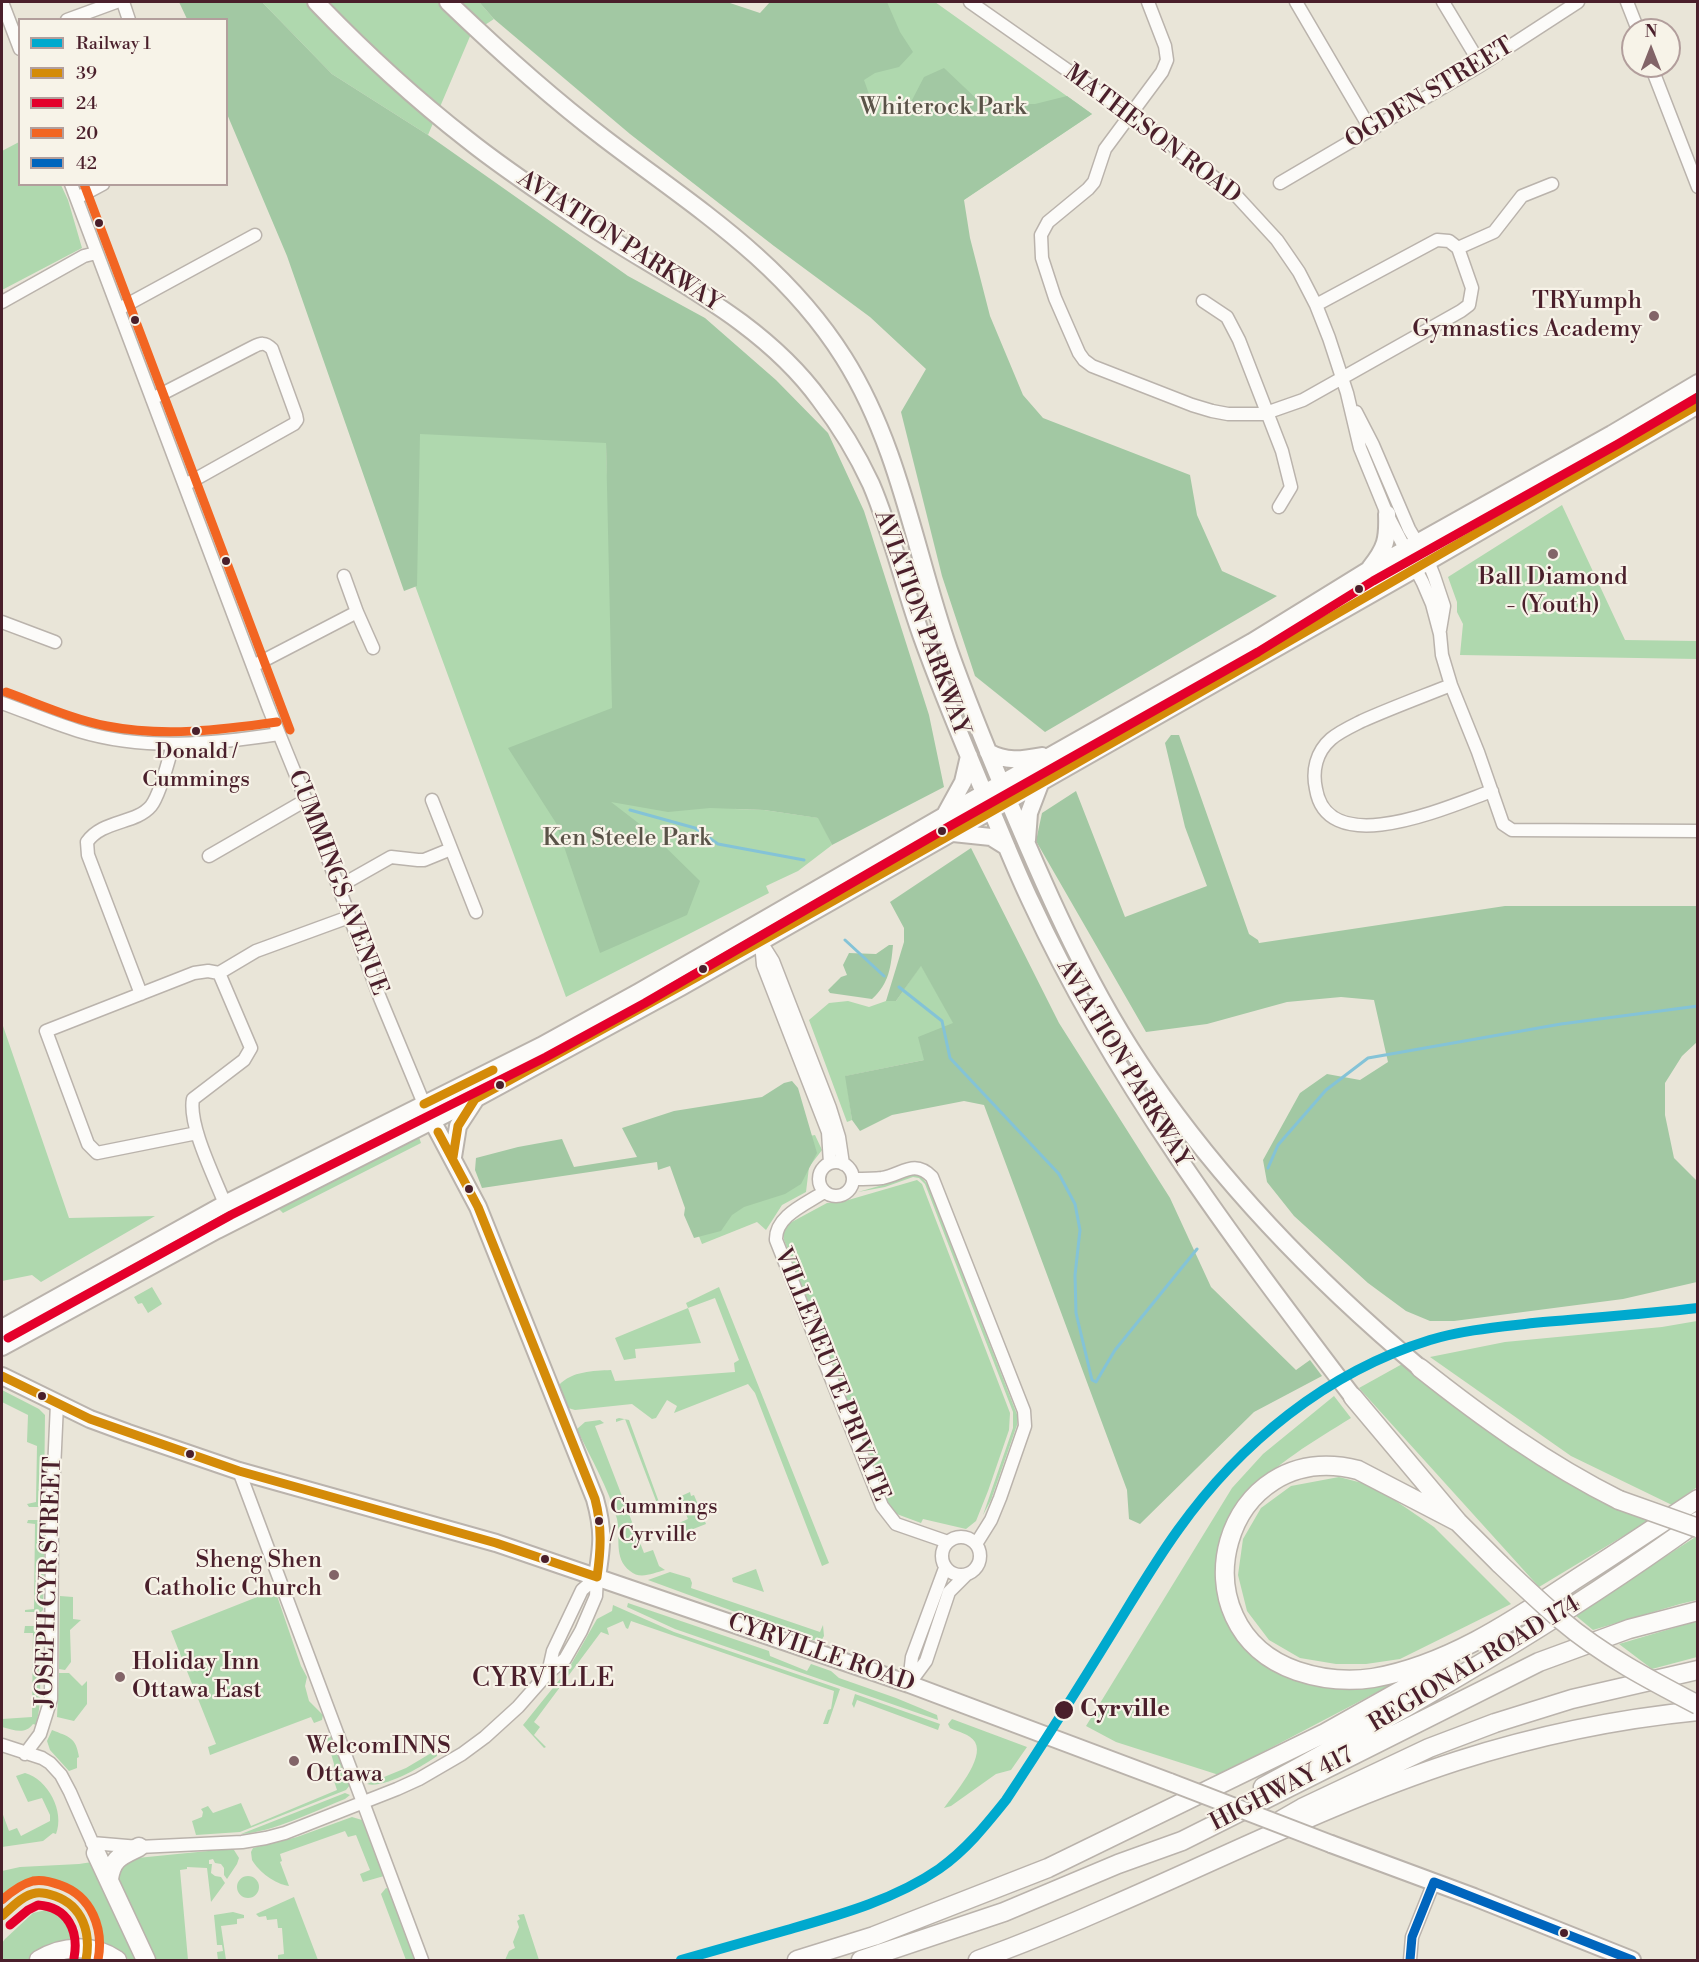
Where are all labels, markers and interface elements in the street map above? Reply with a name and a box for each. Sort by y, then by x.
legend [18,18,228,186]
north arrow [1621,18,1681,78]
text: N [1645,22,1657,42]
text: Railway 1 [76,32,151,55]
street label: OGDEN STREET [1341,32,1519,156]
street label: MATHESON ROAD [1058,59,1246,211]
text: 39 [76,62,97,85]
text: 24 [76,92,97,115]
park label: Whiterock Park [859,94,1027,122]
text: 20 [76,122,98,145]
text: 42 [76,152,97,175]
street label: AVIATION PARKWAY [512,165,726,319]
unlabelled marker [93,217,105,229]
place label: TRYumph Gymnastics Academy [1412,288,1642,344]
marker: TRYumph Gymnastics Academy [1647,309,1661,323]
unlabelled marker [129,314,141,326]
street label: AVIATION PARKWAY [867,506,975,740]
marker: Ball Diamond - (Youth) [1546,547,1560,561]
unlabelled marker [220,555,232,567]
place label: Ball Diamond - (Youth) [1478,564,1628,620]
unlabelled marker [1353,583,1365,595]
marker: Donald / Cummings [190,725,202,737]
place label: Donald / Cummings [142,740,250,792]
street label: CUMMINGS AVENUE [281,766,393,1000]
park label: Ken Steele Park [542,825,712,853]
unlabelled marker [936,825,948,837]
street label: AVIATION PARKWAY [1049,955,1197,1173]
unlabelled marker [697,963,709,975]
unlabelled marker [494,1079,506,1091]
unlabelled marker [463,1183,475,1195]
street label: VILLENEUVE PRIVATE [767,1244,895,1506]
unlabelled marker [36,1390,48,1402]
unlabelled marker [184,1448,196,1460]
street label: JOSEPH CYR STREET [31,1456,69,1708]
place label: Cummings / Cyrville [610,1495,718,1546]
marker: Cummings / Cyrville [593,1515,605,1527]
place label: Sheng Shen Catholic Church [144,1547,322,1603]
unlabelled marker [539,1553,551,1565]
marker: Sheng Shen Catholic Church [327,1568,341,1582]
street label: REGIONAL ROAD 174 [1364,1590,1586,1740]
street label: CYRVILLE ROAD [724,1609,918,1699]
place label: Holiday Inn Ottawa East [132,1649,262,1705]
district label: CYRVILLE [472,1664,616,1696]
marker: Holiday Inn Ottawa East [113,1670,127,1684]
place label: Cyrville [1080,1696,1170,1724]
marker: Cyrville [1053,1699,1075,1721]
place label: WelcomINNS Ottawa [306,1733,451,1789]
street label: HIGHWAY 417 [1206,1742,1358,1838]
marker: WelcomINNS Ottawa [287,1754,301,1768]
unlabelled marker [1558,1927,1570,1939]

